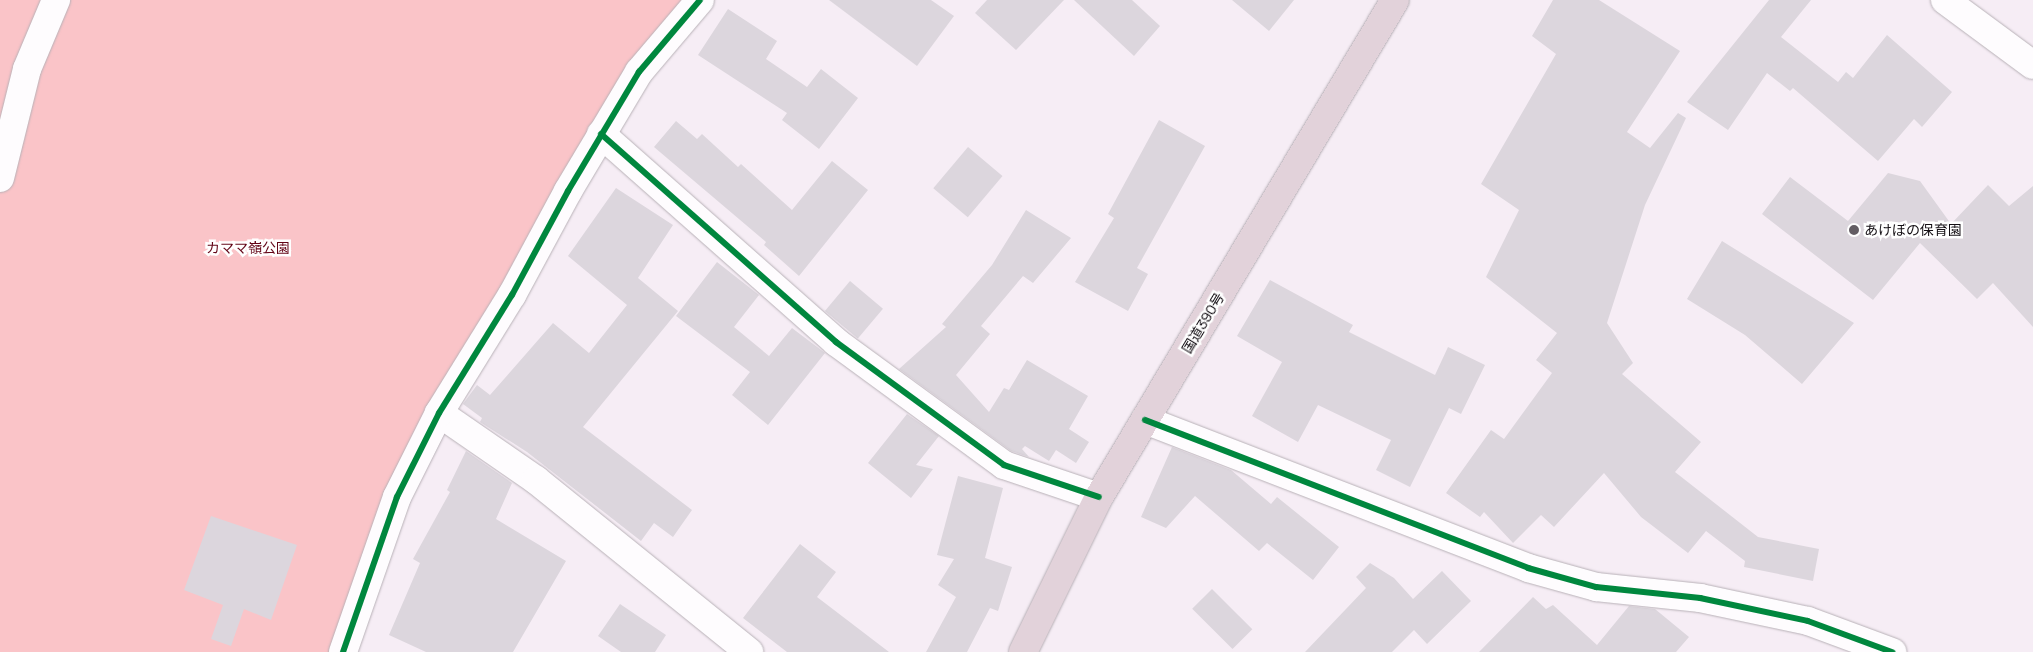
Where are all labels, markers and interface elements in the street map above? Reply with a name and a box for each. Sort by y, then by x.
place label: あけぼの保育園 [1864,222,1962,238]
marker: あけぼの保育園 [1848,224,1860,236]
park label: カママ嶺公園 [206,240,290,256]
street label: 国道390号 [1178,290,1228,356]

